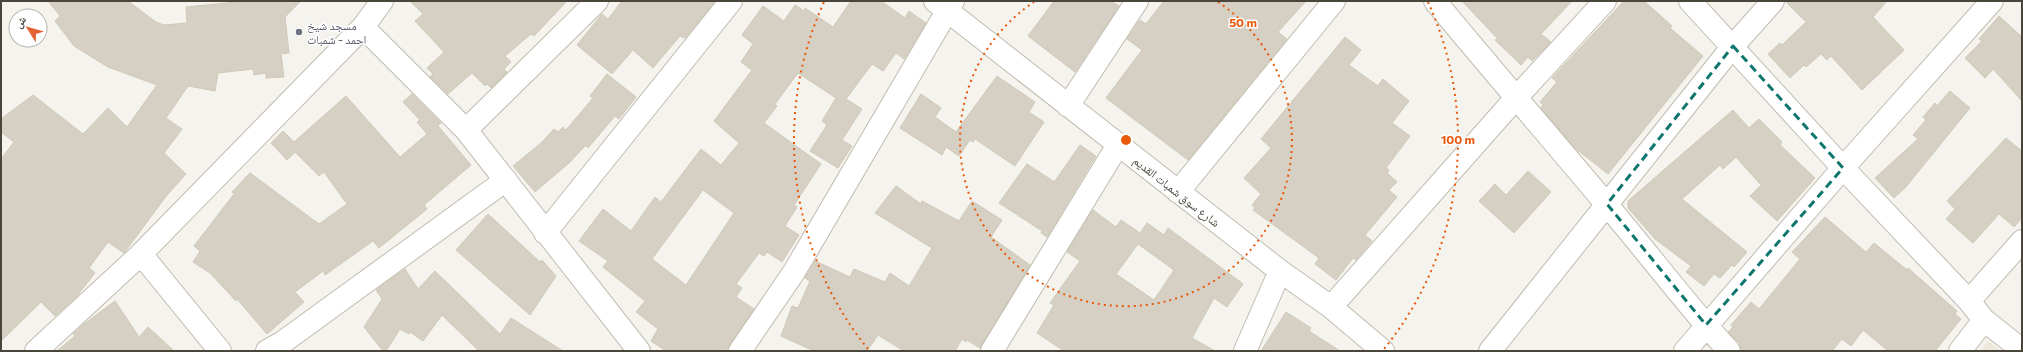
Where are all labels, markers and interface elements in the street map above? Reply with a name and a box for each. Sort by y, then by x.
north arrow [8,8,48,48]
text: ش [11,13,30,31]
text: 50 m [1229,15,1257,29]
place label: مسجد شيخ احمد - شمبات [307,18,367,47]
marker: مسجد شيخ احمد - شمبات [294,27,304,37]
text: 100 m [1441,132,1475,146]
centre of rings [1119,133,1133,147]
street label: شارع سوق شمبات القديم [1130,153,1223,231]

